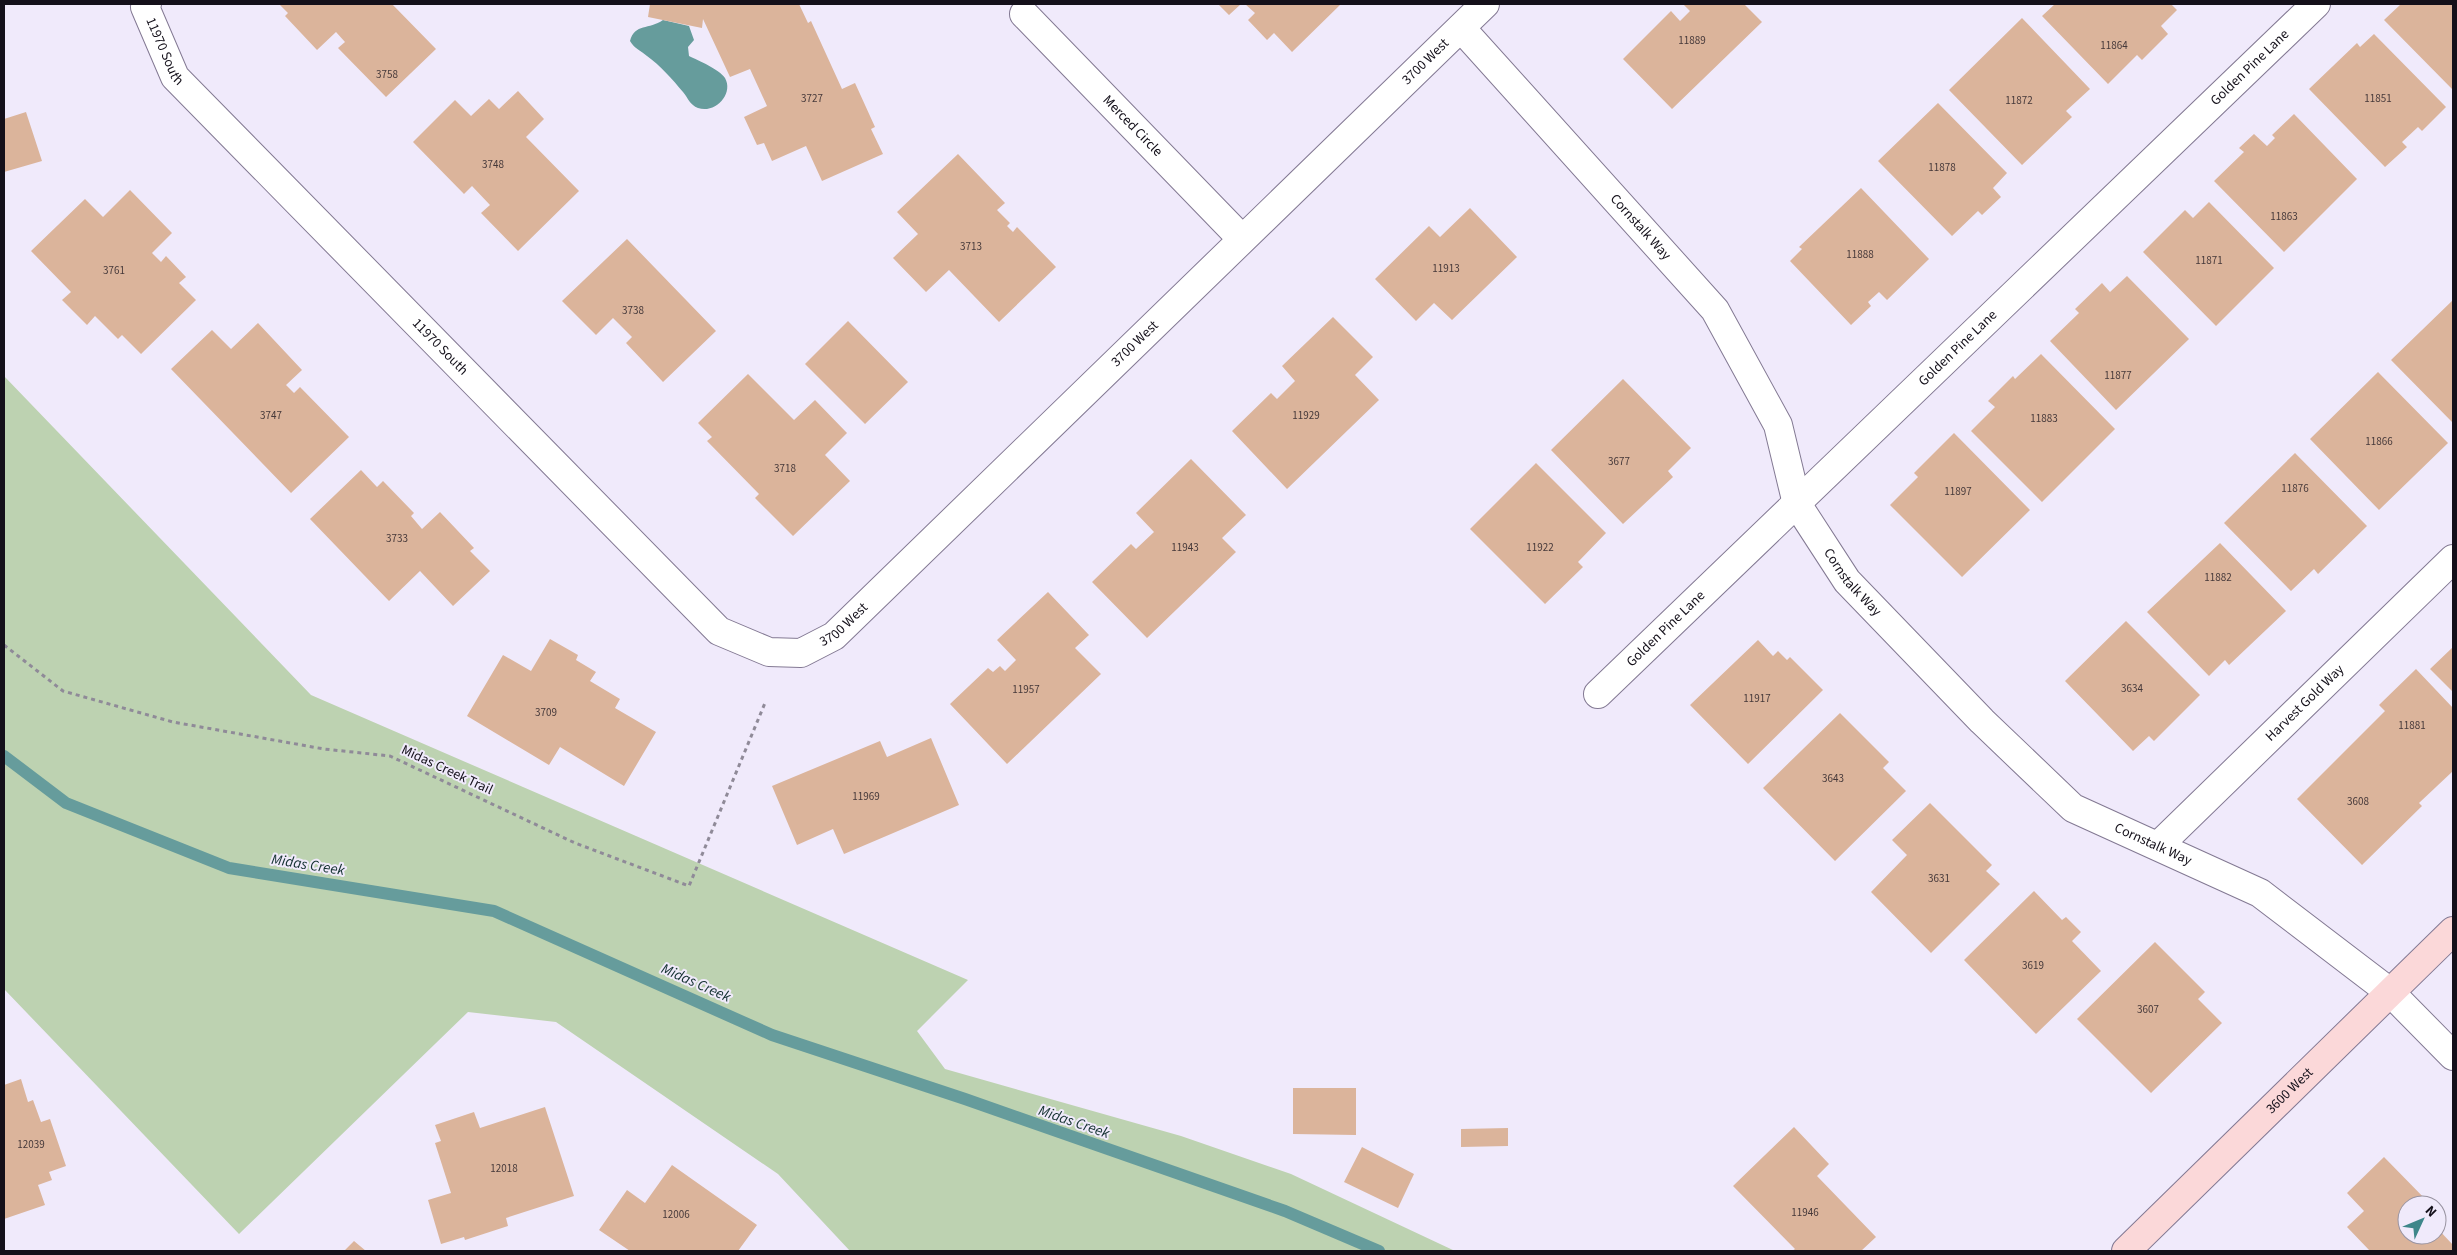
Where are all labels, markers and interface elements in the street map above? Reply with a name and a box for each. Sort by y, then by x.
street label: 11970 South [141,14,188,90]
street label: Golden Pine Lane [2206,25,2294,110]
house number: 11889 [1678,33,1706,48]
street label: 3700 West [1397,34,1454,89]
house number: 11864 [2100,38,2128,53]
house number: 3758 [376,67,398,82]
house number: 3727 [801,91,823,106]
street label: Merced Circle [1098,91,1167,161]
house number: 11851 [2364,91,2392,106]
house number: 11872 [2005,93,2033,108]
house number: 3748 [482,157,504,172]
house number: 11878 [1928,160,1956,175]
street label: Cornstalk Way [1605,190,1676,265]
house number: 11863 [2270,209,2298,224]
house number: 3713 [960,239,982,254]
house number: 11888 [1846,247,1874,262]
house number: 11871 [2195,253,2223,268]
house number: 11913 [1432,261,1460,276]
house number: 3761 [103,263,125,278]
house number: 3738 [622,303,644,318]
street label: Golden Pine Lane [1914,306,2002,391]
street label: 11970 South [407,314,473,380]
street label: 3700 West [1107,316,1163,372]
house number: 11877 [2104,368,2132,383]
house number: 3747 [260,408,282,423]
house number: 11929 [1292,408,1320,423]
house number: 11883 [2030,411,2058,426]
house number: 11866 [2365,434,2393,449]
house number: 3677 [1608,454,1630,469]
house number: 3718 [774,461,796,476]
house number: 11876 [2281,481,2309,496]
house number: 11897 [1944,484,1972,499]
house number: 3733 [386,531,408,546]
house number: 11943 [1171,540,1199,555]
house number: 11922 [1526,540,1554,555]
street label: Cornstalk Way [1818,544,1886,621]
house number: 11882 [2204,570,2232,585]
street label: Golden Pine Lane [1622,586,1710,672]
street label: 3700 West [816,598,873,652]
street label: Harvest Gold Way [2261,660,2349,746]
house number: 3634 [2121,681,2143,696]
house number: 11957 [1012,682,1040,697]
house number: 11917 [1743,691,1771,706]
house number: 3709 [535,705,557,720]
house number: 11881 [2398,718,2426,733]
street label: Midas Creek Trail [398,740,496,800]
house number: 3643 [1822,771,1844,786]
house number: 11969 [852,789,880,804]
house number: 3608 [2347,794,2369,809]
street label: Cornstalk Way [2111,818,2195,871]
water label: Midas Creek [270,849,347,881]
house number: 3631 [1928,871,1950,886]
water label: Midas Creek [658,958,735,1008]
house number: 3619 [2022,958,2044,973]
house number: 3607 [2137,1002,2159,1017]
street label: 3600 West [2262,1063,2318,1119]
water label: Midas Creek [1036,1100,1113,1144]
house number: 12039 [17,1137,45,1152]
house number: 12018 [490,1161,518,1176]
north arrow [2397,1195,2447,1245]
text: N [2420,1201,2441,1222]
house number: 11946 [1791,1205,1819,1220]
house number: 12006 [662,1207,690,1222]

